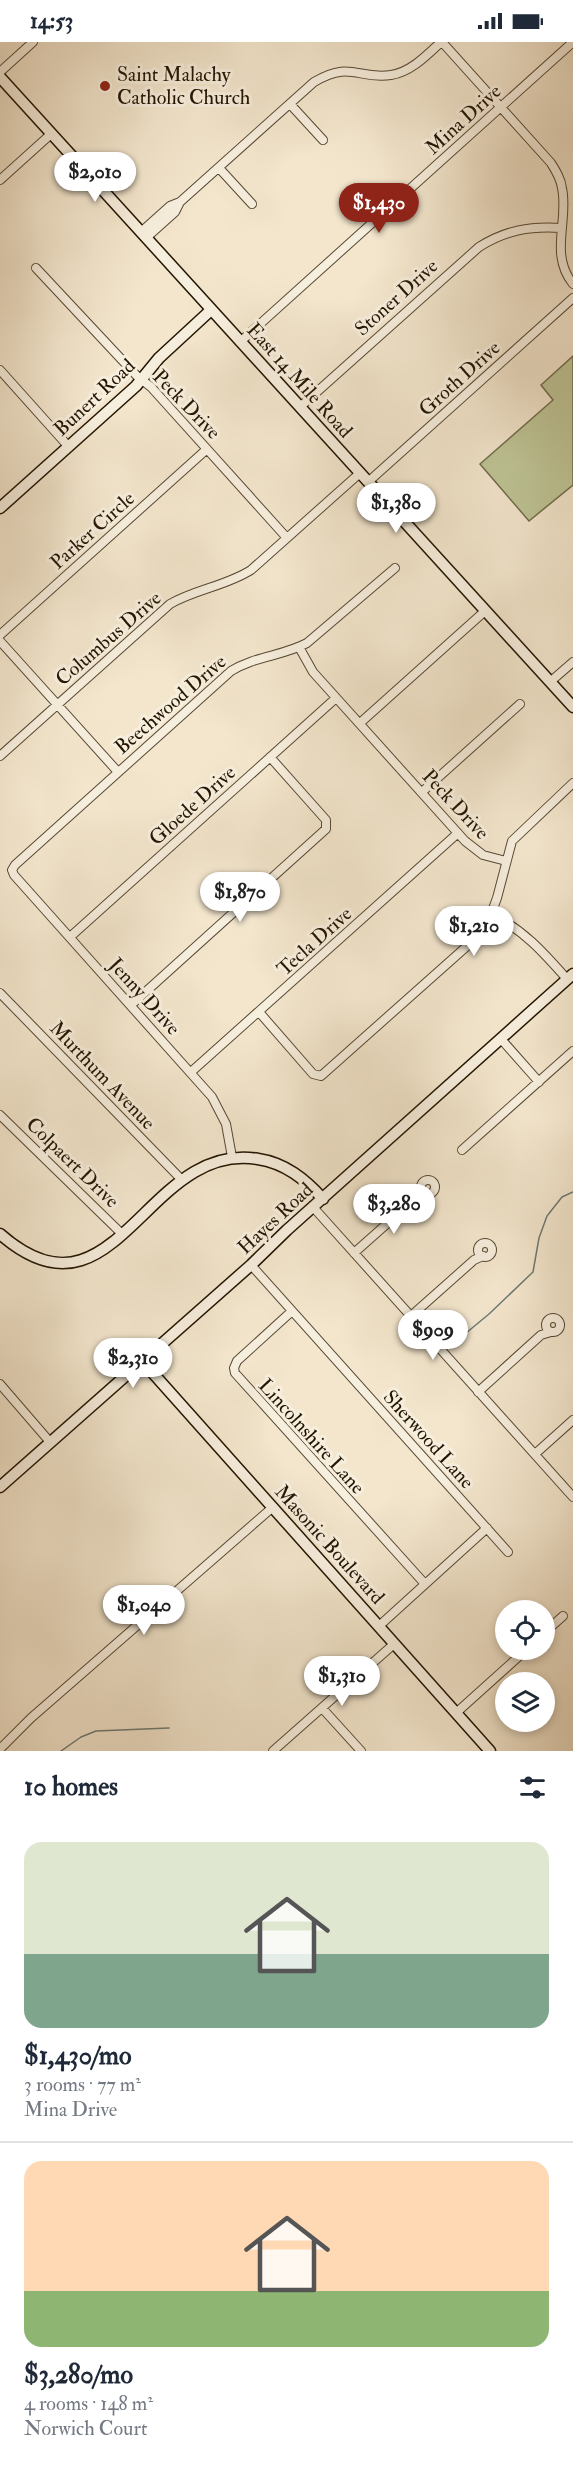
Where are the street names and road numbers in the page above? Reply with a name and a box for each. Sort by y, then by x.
street label: Mina Drive [420,79,506,160]
street label: Stoner Drive [350,254,443,341]
street label: East 14 Mile Road [241,318,358,443]
street label: Groth Drive [414,335,505,421]
street label: Bunert Road [48,353,140,441]
street label: Peck Drive [147,364,226,444]
street label: Parker Circle [45,486,140,575]
street label: Columbus Drive [50,586,166,691]
street label: Beechwood Drive [110,649,231,760]
street label: Gloede Drive [144,760,241,851]
street label: Peck Drive [417,764,495,845]
street label: Tecla Drive [272,901,357,981]
street label: Jenny Drive [103,952,186,1040]
street label: Murthum Avenue [44,1016,161,1135]
street label: Colpaert Drive [20,1112,124,1214]
street label: Hayes Road [232,1177,318,1260]
street label: Lincolnshire Lane [253,1373,370,1499]
street label: Sherwood Lane [378,1385,480,1494]
street label: Masonic Boulevard [269,1479,390,1609]

